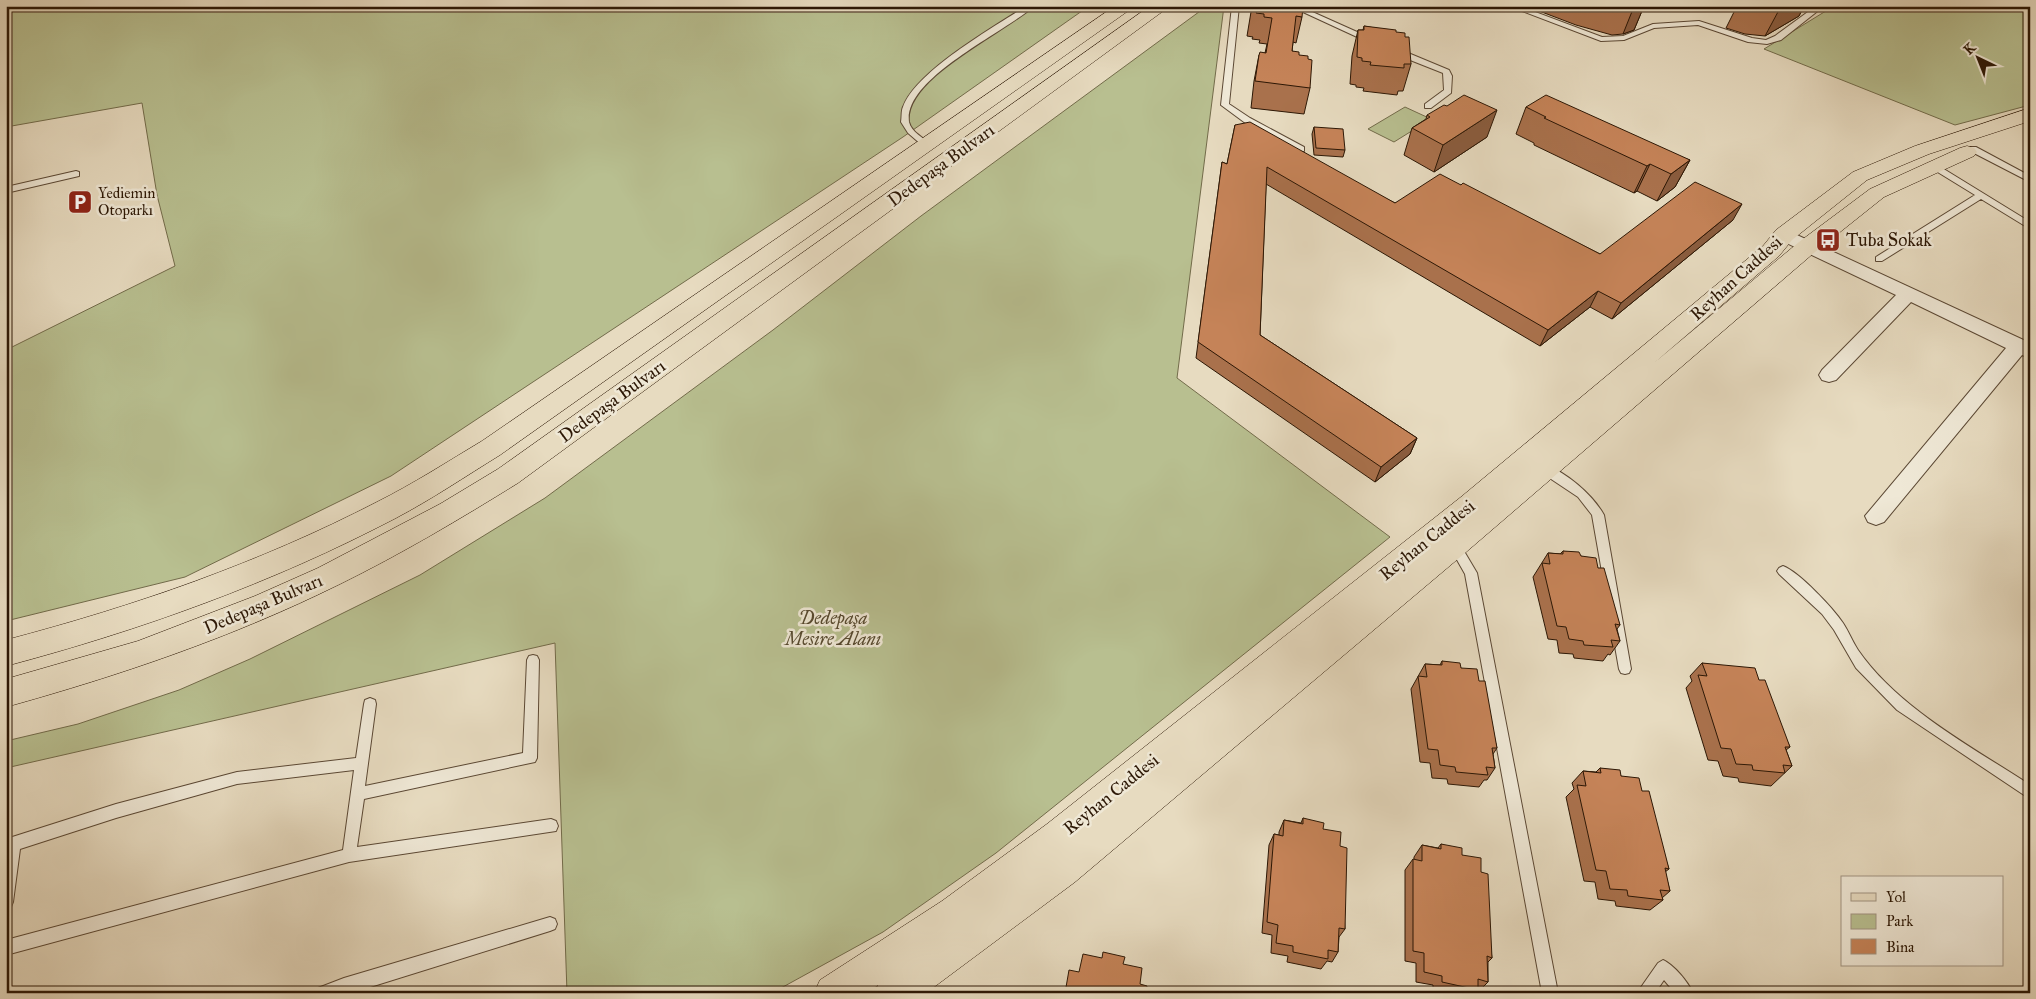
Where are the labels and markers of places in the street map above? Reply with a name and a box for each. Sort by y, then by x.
place label: Yediemin Otoparkı [98,184,155,219]
parking icon: Yediemin Otoparkı [67,189,93,215]
bus stop icon: Tuba Sokak [1815,227,1841,253]
place label: Tuba Sokak [1846,229,1932,251]

